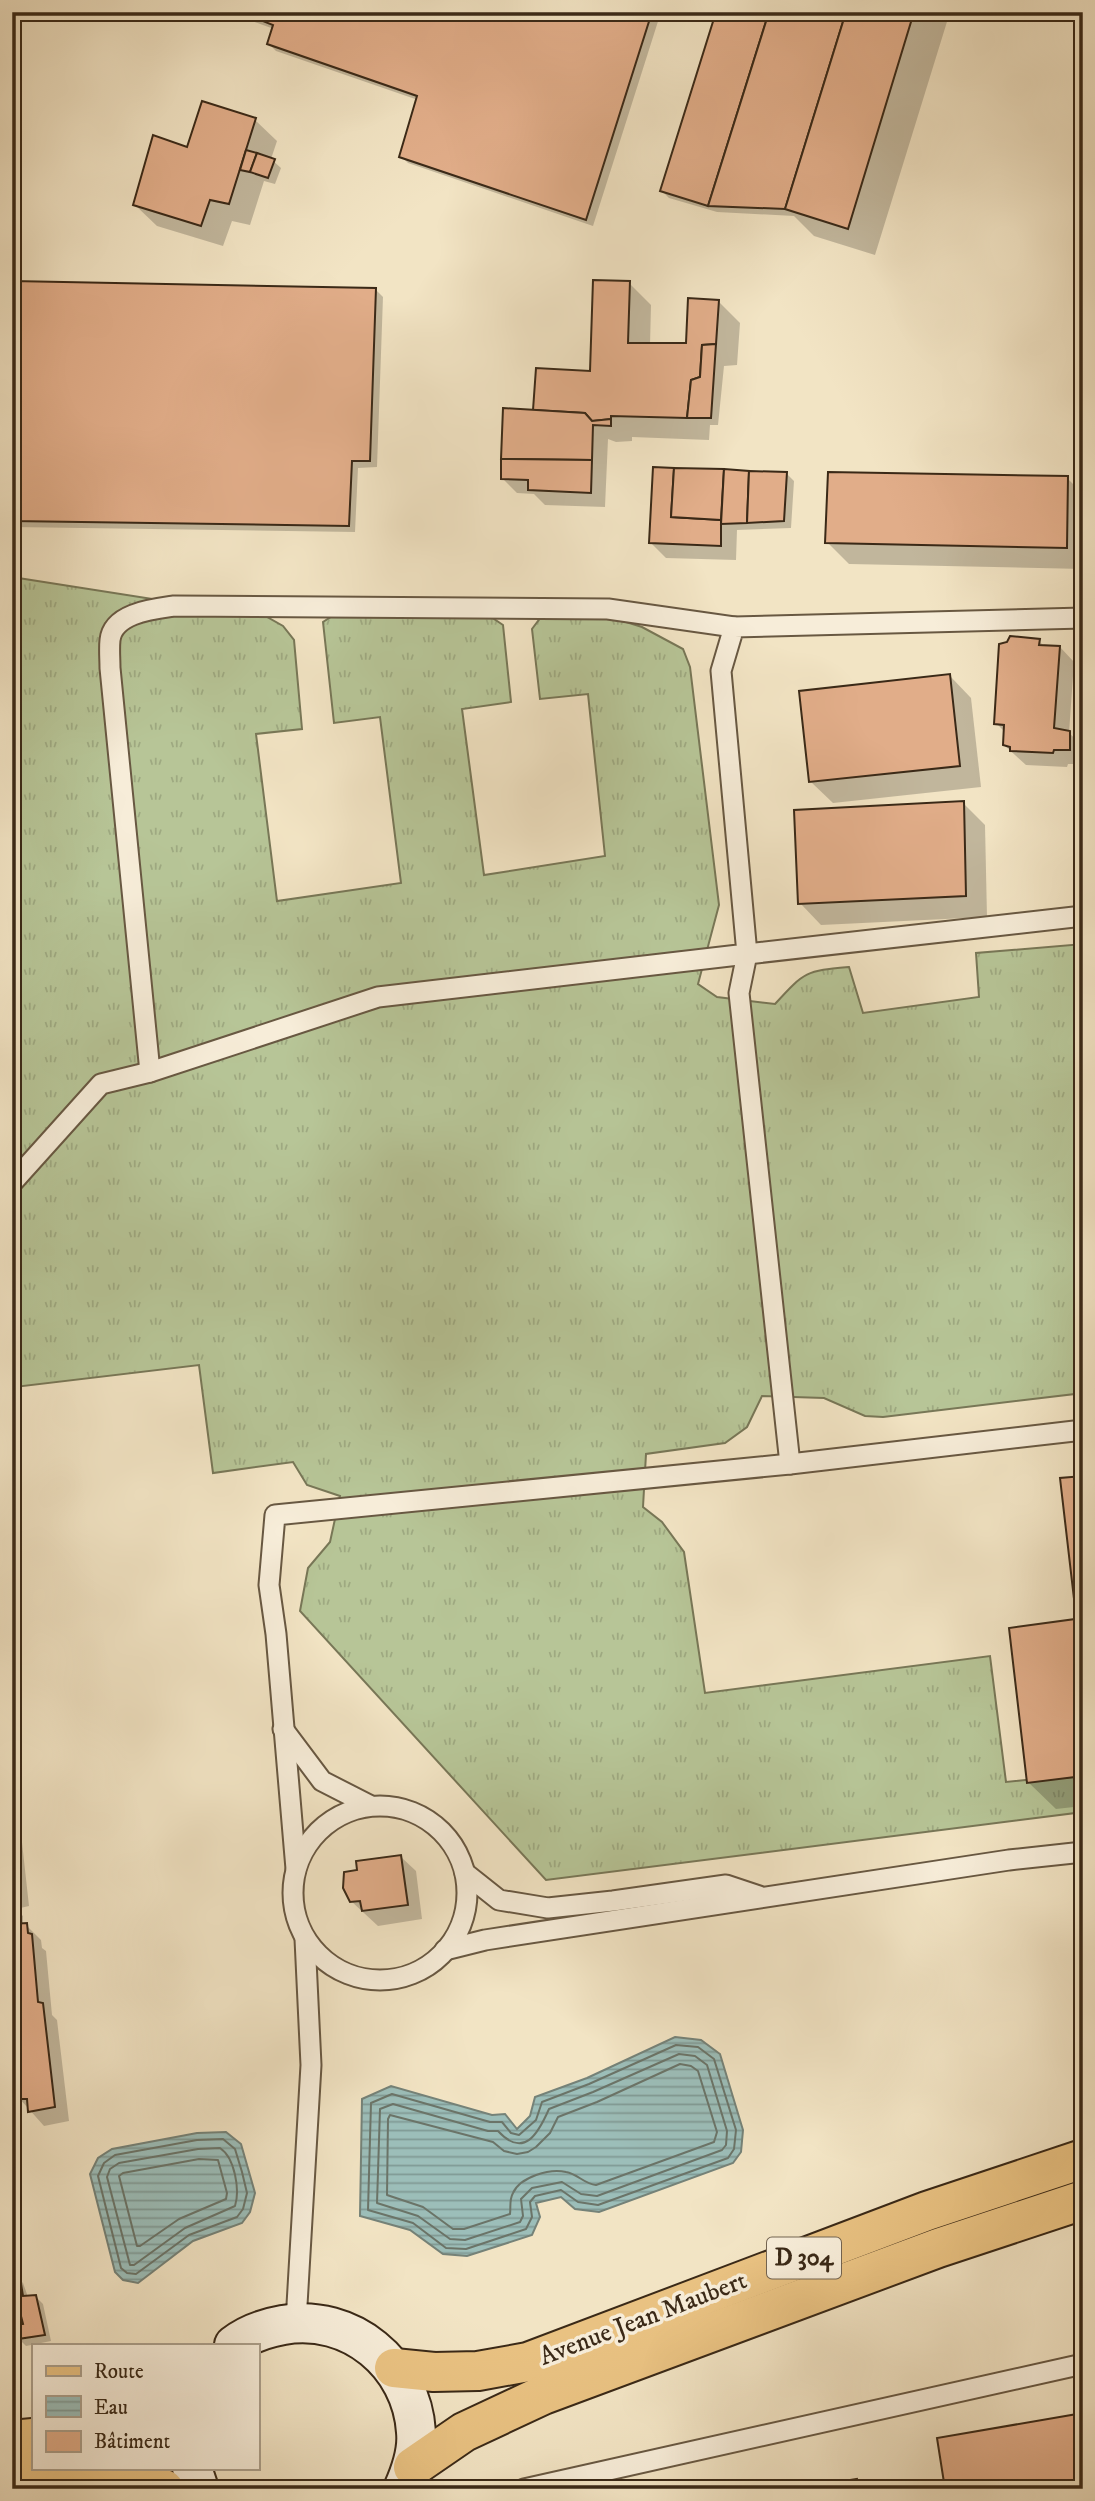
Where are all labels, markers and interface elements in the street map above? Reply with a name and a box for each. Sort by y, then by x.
road number: D 304 [767,2238,841,2278]
street label: Avenue Jean Maubert [535,2264,751,2374]
legend [32,2344,259,2470]
text: Route [94,2359,144,2385]
text: Eau [94,2395,128,2421]
text: Bâtiment [94,2429,171,2455]

